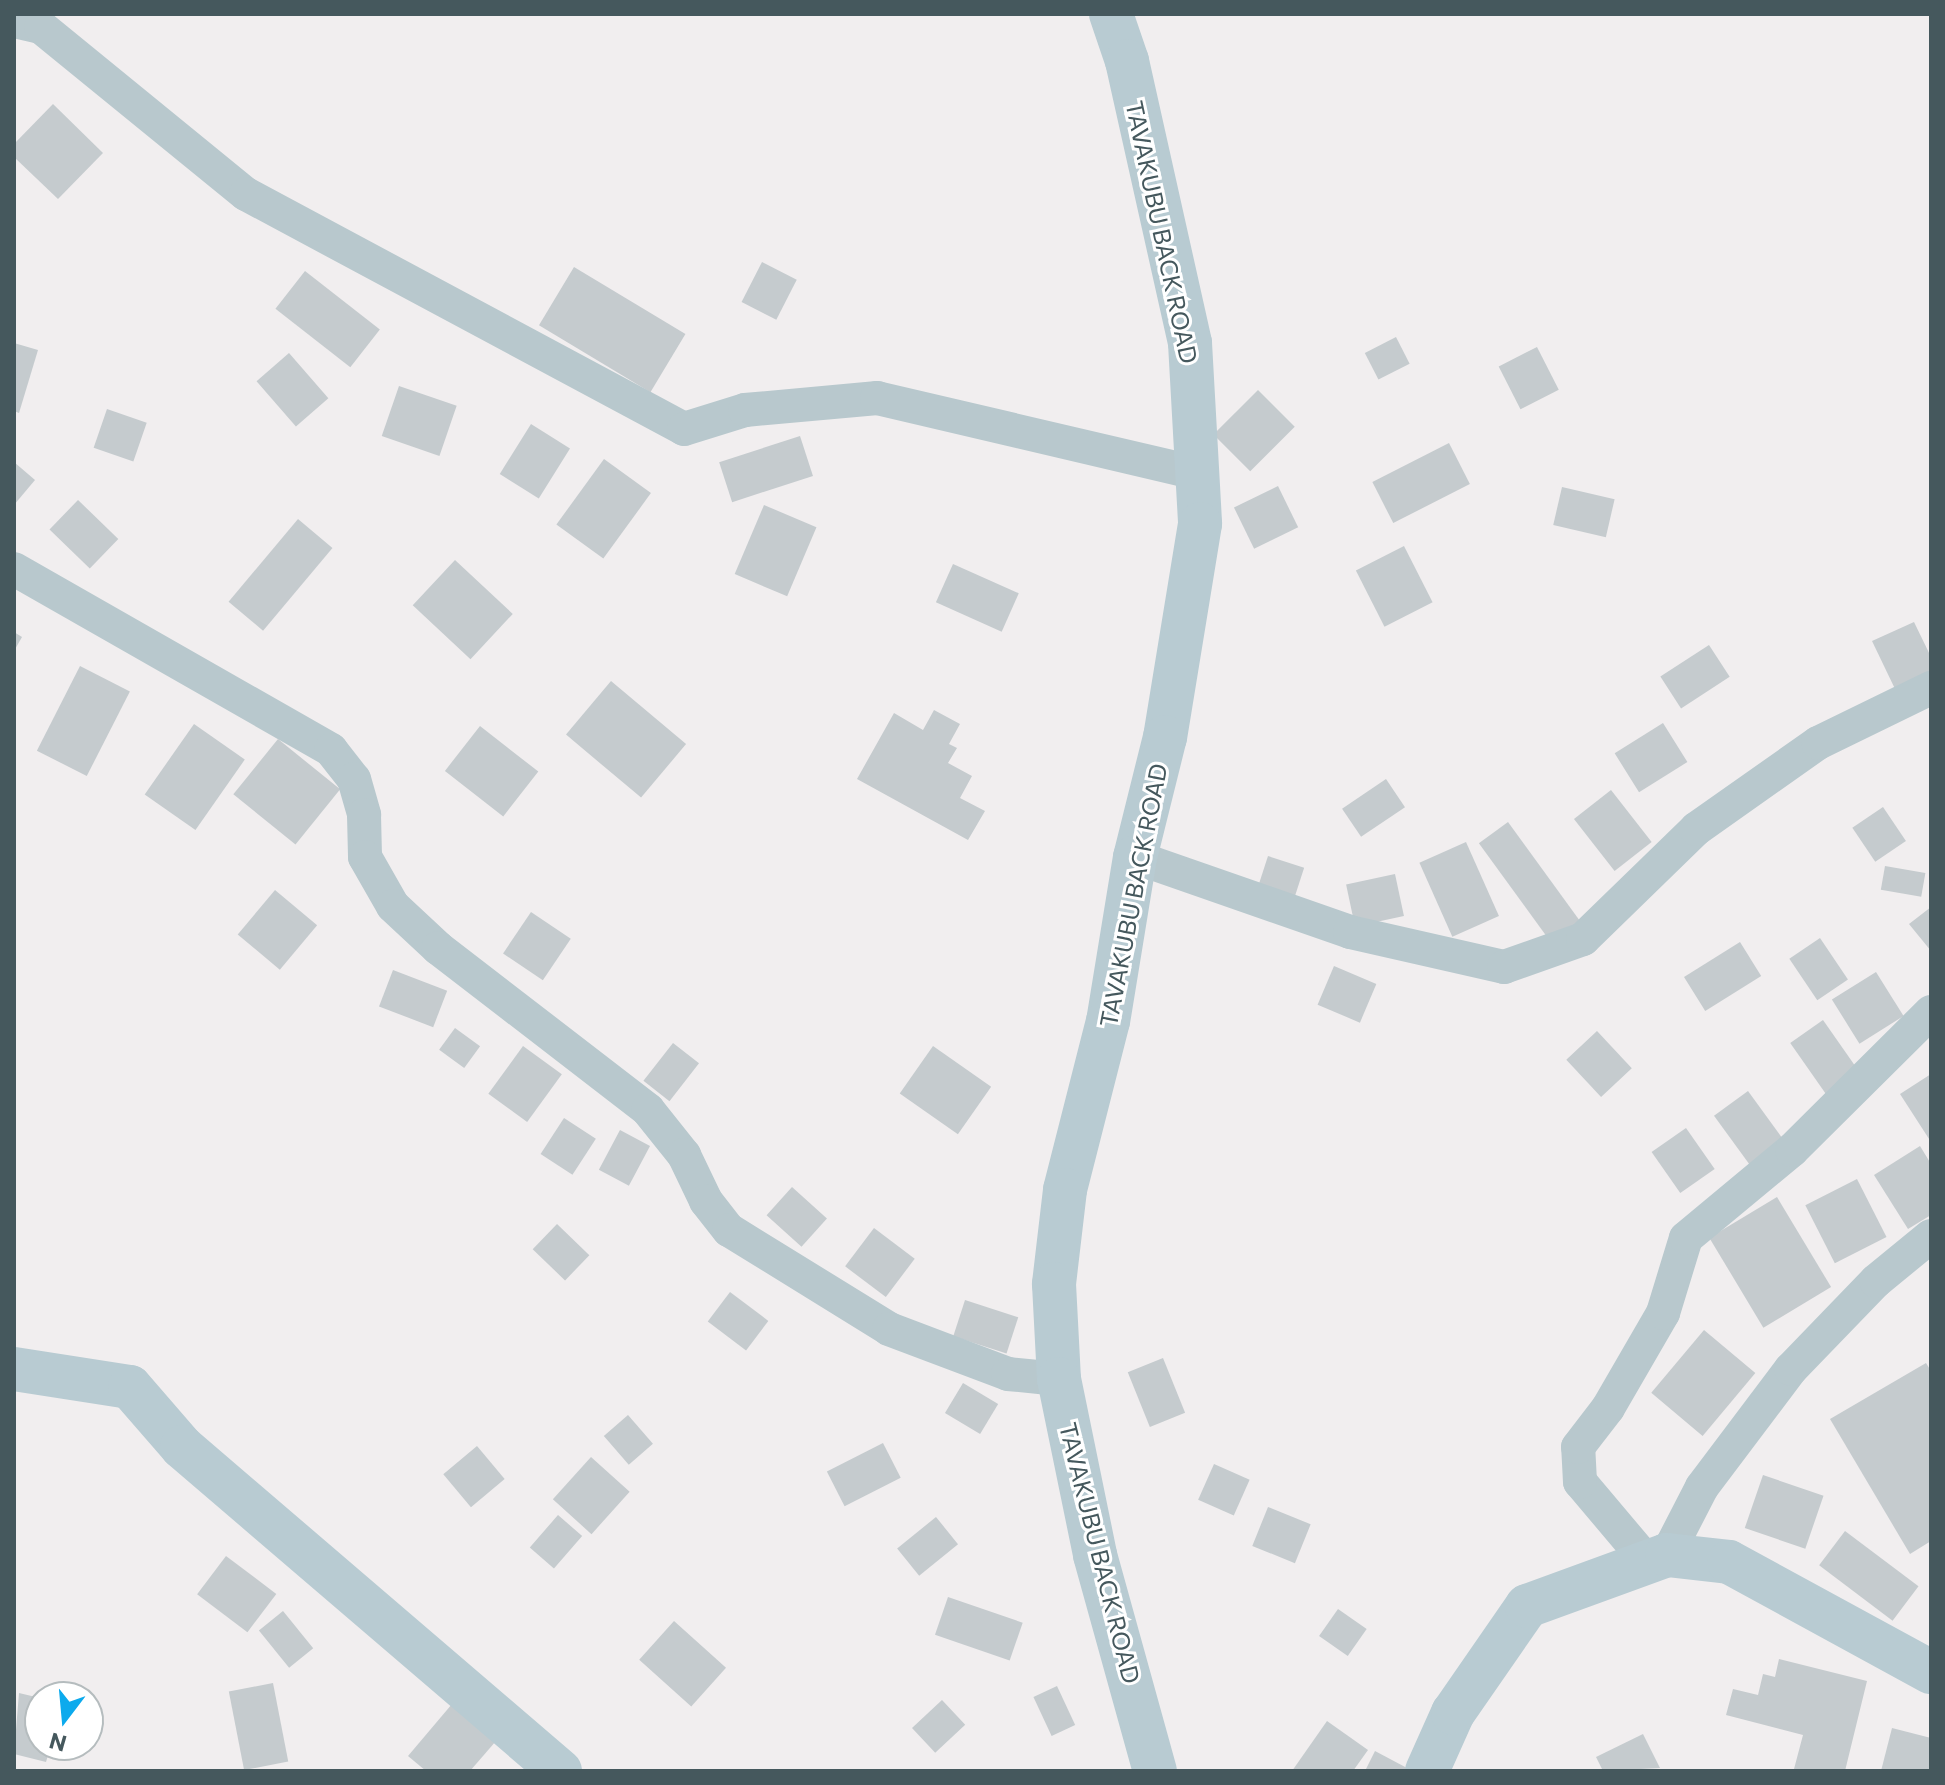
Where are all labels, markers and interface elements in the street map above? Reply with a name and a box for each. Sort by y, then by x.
street label: TAVAKUBU BACK ROAD [1120,98,1204,366]
street label: TAVAKUBU BACK ROAD [1093,761,1173,1029]
street label: TAVAKUBU BACK ROAD [1054,1420,1146,1686]
north arrow [24,1681,104,1761]
text: N [46,1727,69,1758]

